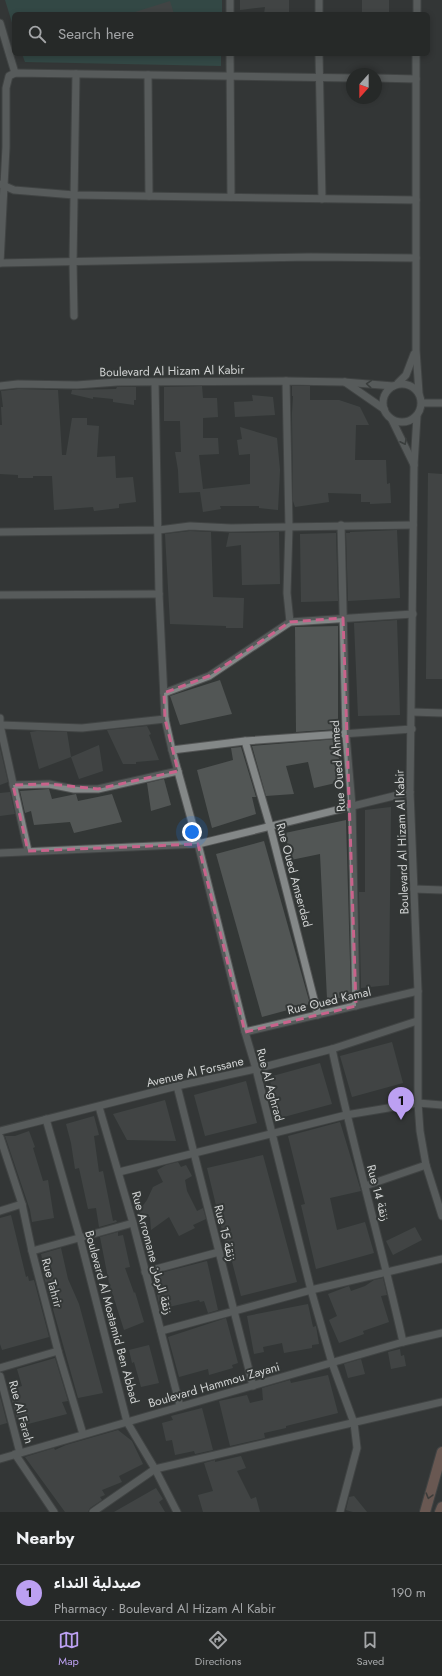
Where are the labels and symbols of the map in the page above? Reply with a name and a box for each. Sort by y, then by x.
north arrow [346,68,382,104]
street label: Boulevard Al Hizam Al Kabir [99,361,246,381]
one-way arrow [366,379,372,388]
one-way arrow [399,438,406,446]
street label: Rue Oued Ahmed [326,720,350,812]
street label: Boulevard Al Hizam Al Kabir [390,768,414,915]
street label: Rue Oued Amserdad [271,821,317,929]
your location [182,822,202,842]
street label: Rue Oued Kamal [285,983,373,1019]
street label: Rue Al Aghrad [252,1047,288,1123]
street label: Avenue Al Forssane [145,1052,245,1092]
pin: 1 [388,1087,414,1120]
street label: Rue 14 زنقة [362,1163,394,1223]
street label: Rue Arromane زنقة الرمان [127,1189,177,1317]
street label: Rue 15 زنقة [209,1203,241,1263]
street label: Boulevard Al Moatamid Ben Abbad [80,1228,144,1406]
street label: Rue Tahrir [37,1256,67,1311]
street label: Boulevard Hammou Zayani [146,1358,282,1412]
street label: Rue Al Farah [4,1378,38,1446]
one-way arrow [426,1492,434,1499]

